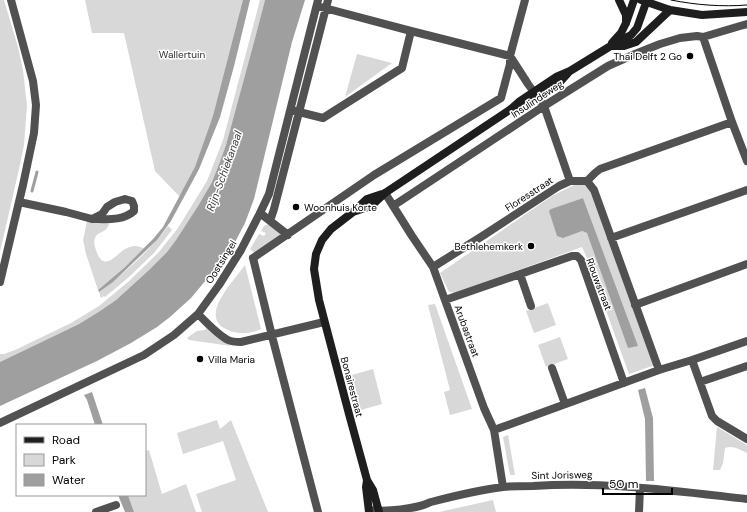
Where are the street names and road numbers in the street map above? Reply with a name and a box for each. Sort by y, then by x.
street label: Insulindeweg [508,77,566,121]
street label: Floresstraat [502,174,556,214]
street label: Oostsingel [203,238,239,286]
street label: Riouwstraat [583,256,615,312]
street label: Arubastraat [452,303,483,359]
street label: Bonairestraat [338,355,366,419]
street label: Sint Jorisweg [531,468,593,482]

